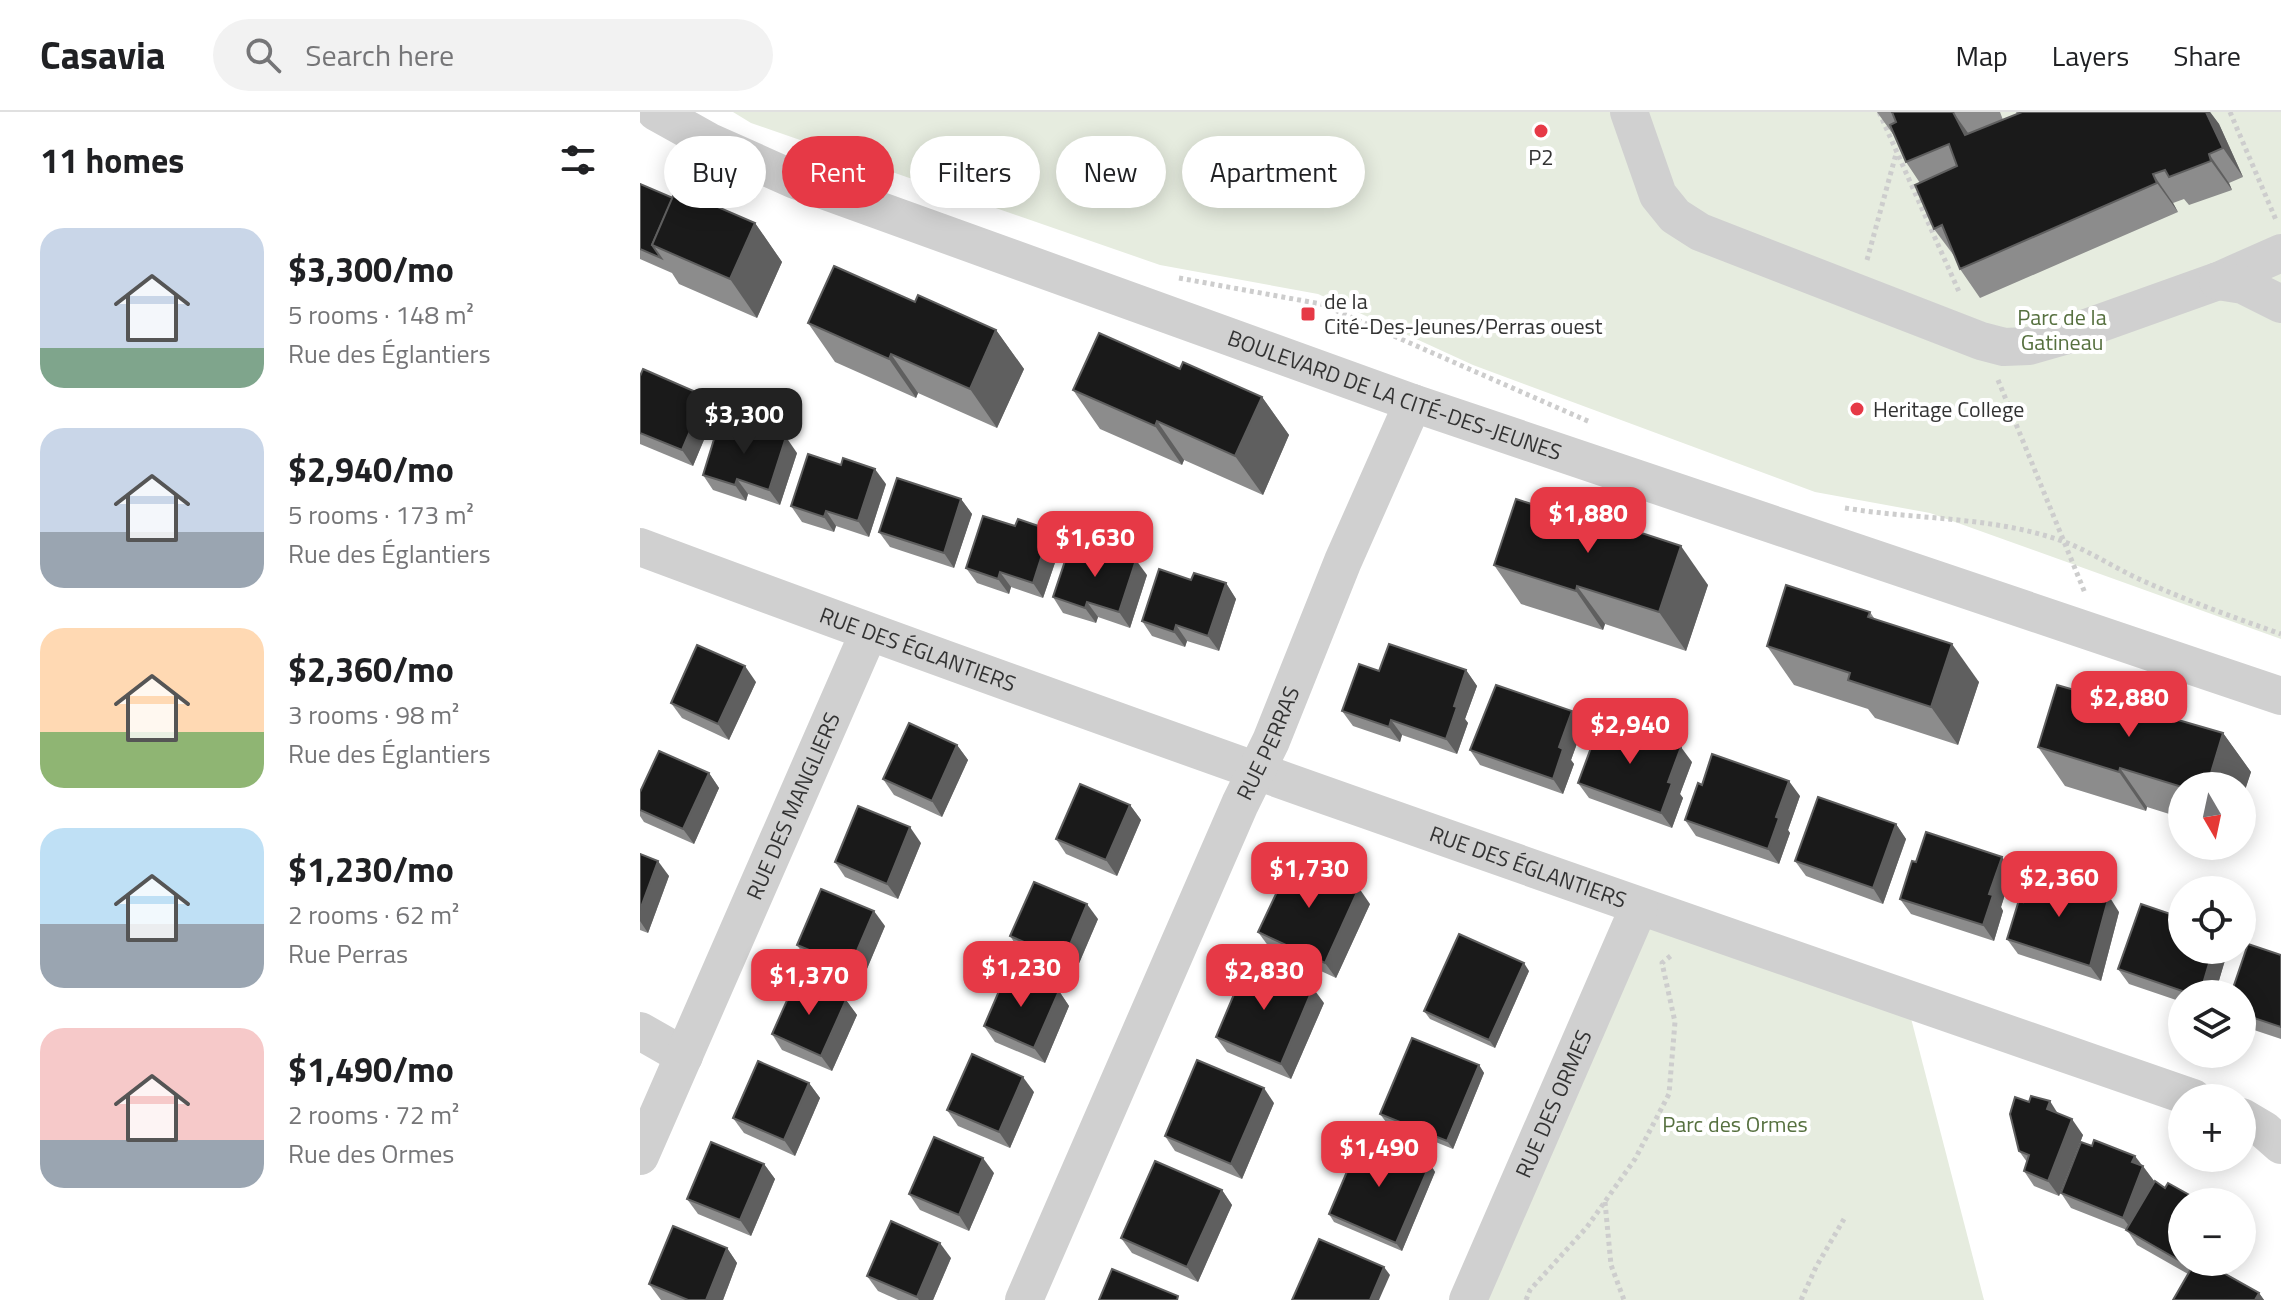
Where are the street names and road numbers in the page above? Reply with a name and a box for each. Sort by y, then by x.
street label: BOULEVARD DE LA CITÉ-DES-JEUNES [1223,321,1566,469]
street label: RUE DES ÉGLANTIERS [815,598,1021,700]
street label: RUE PERRAS [1227,681,1308,806]
street label: RUE DES MANGLIERS [737,707,849,905]
street label: RUE DES ÉGLANTIERS [1425,816,1631,917]
street label: RUE DES ORMES [1506,1024,1601,1183]

